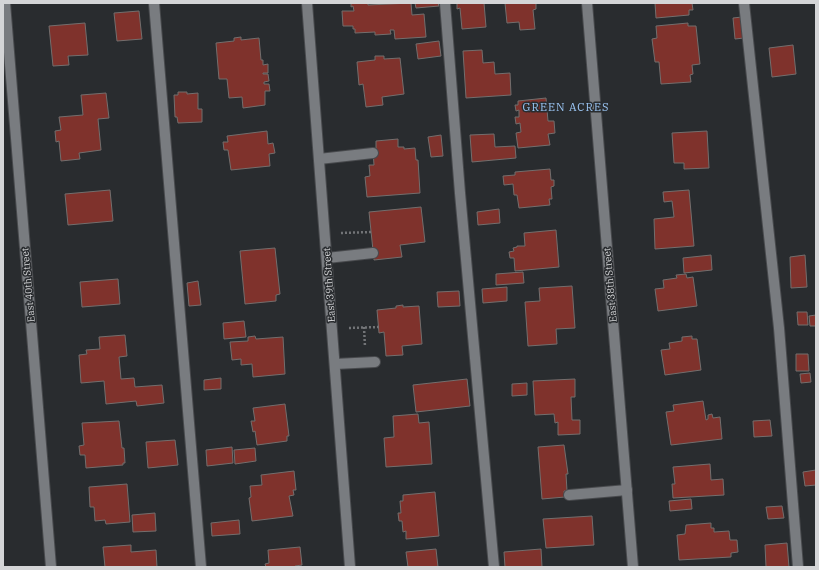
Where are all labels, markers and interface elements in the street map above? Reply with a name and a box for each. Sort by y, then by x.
district label: GREEN ACRES [523,100,609,114]
street label: East 40th Street [18,247,38,323]
street label: East 39th Street [320,247,338,323]
street label: East 38th Street [600,247,620,323]

